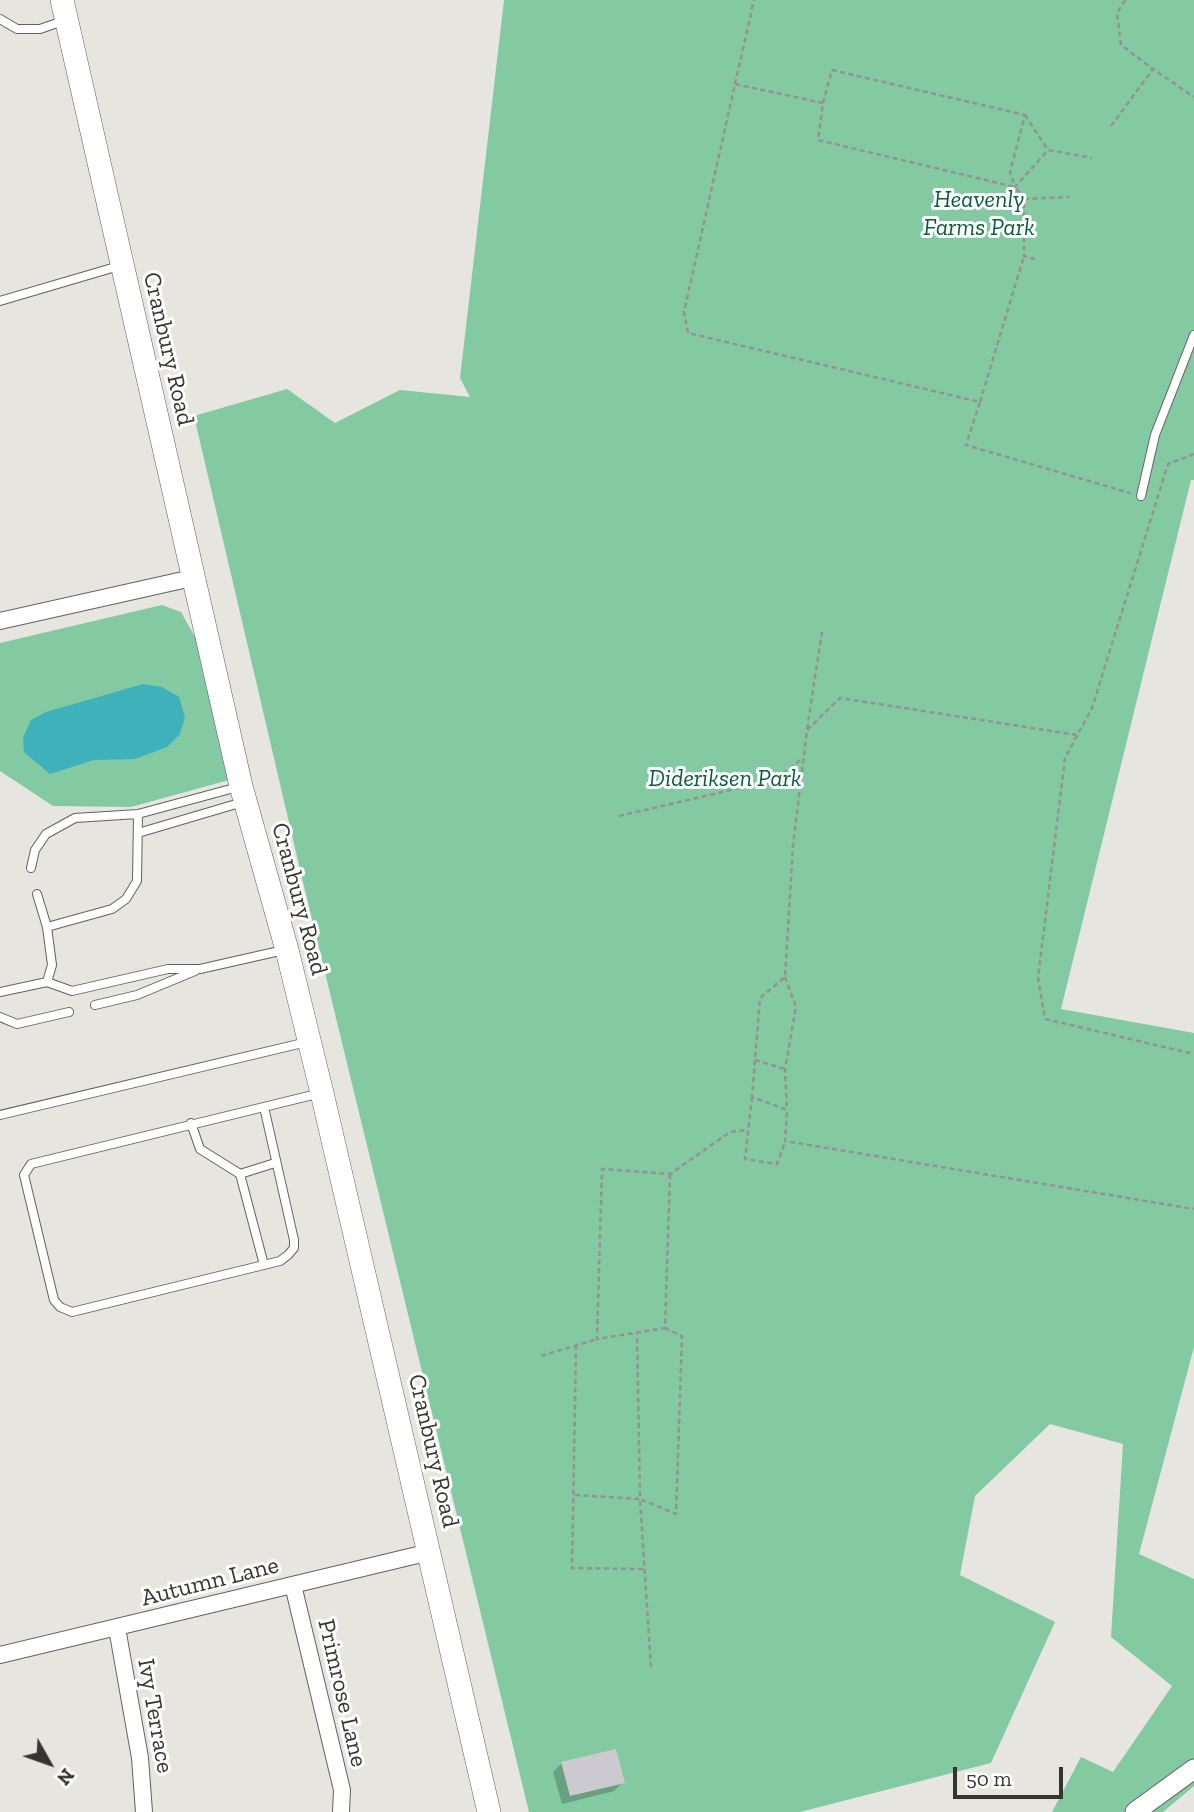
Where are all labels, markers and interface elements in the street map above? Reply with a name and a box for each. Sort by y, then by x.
park label: Heavenly Farms Park [923,186,1035,242]
street label: Cranbury Road [136,269,200,429]
park label: Dideriksen Park [649,765,801,793]
street label: Cranbury Road [265,820,333,978]
street label: Cranbury Road [401,1371,465,1531]
street label: Autumn Lane [138,1551,282,1613]
street label: Primrose Lane [311,1616,373,1770]
street label: Ivy Terrace [131,1657,179,1775]
north arrow [14,1728,84,1798]
scale bar [956,1752,1066,1796]
text: N [52,1764,79,1790]
text: 50 m [966,1766,1012,1791]

